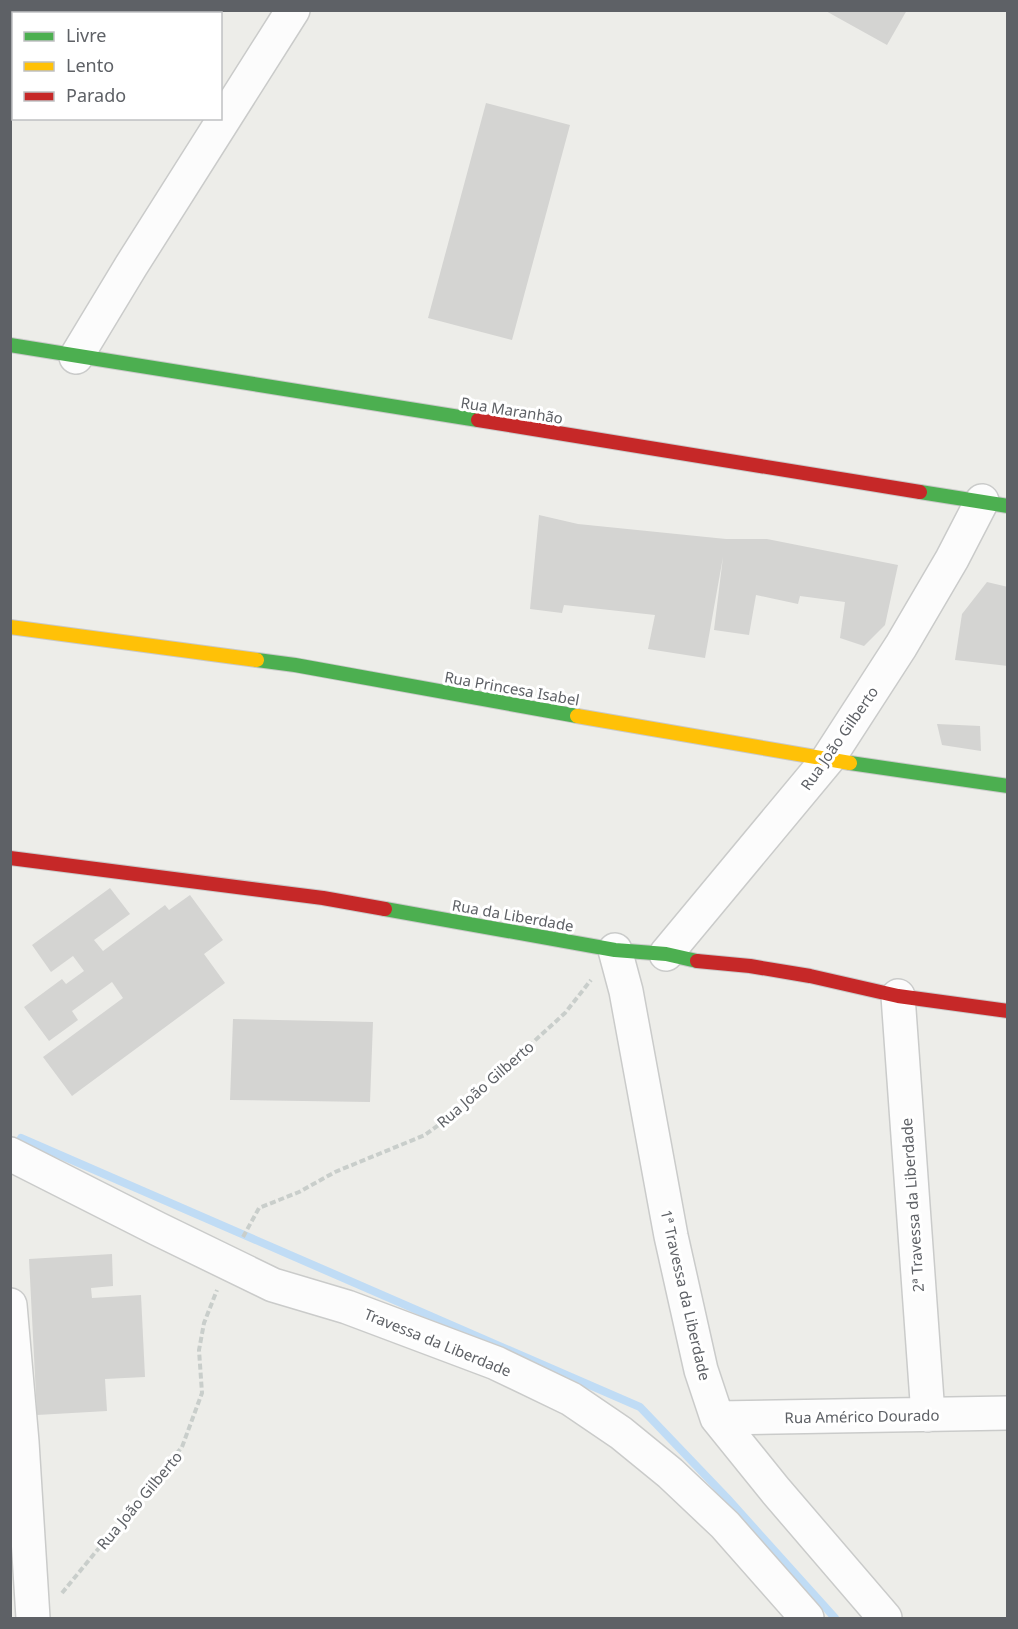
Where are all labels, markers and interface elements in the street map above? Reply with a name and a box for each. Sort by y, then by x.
legend [12,12,222,120]
text: Livre [66,23,106,47]
text: Lento [66,53,114,77]
text: Parado [66,83,126,107]
street label: Rua Maranhão [459,392,565,428]
street label: Rua Princesa Isabel [443,666,581,710]
street label: Rua João Gilberto [796,682,882,794]
street label: Rua da Liberdade [451,894,575,936]
street label: Rua João Gilberto [432,1036,538,1132]
street label: 2ª Travessa da Liberdade [896,1117,928,1293]
street label: 1ª Travessa da Liberdade [657,1208,715,1382]
street label: Travessa da Liberdade [362,1303,514,1381]
street label: Rua Américo Dourado [784,1405,940,1427]
street label: Rua João Gilberto [92,1447,186,1553]

